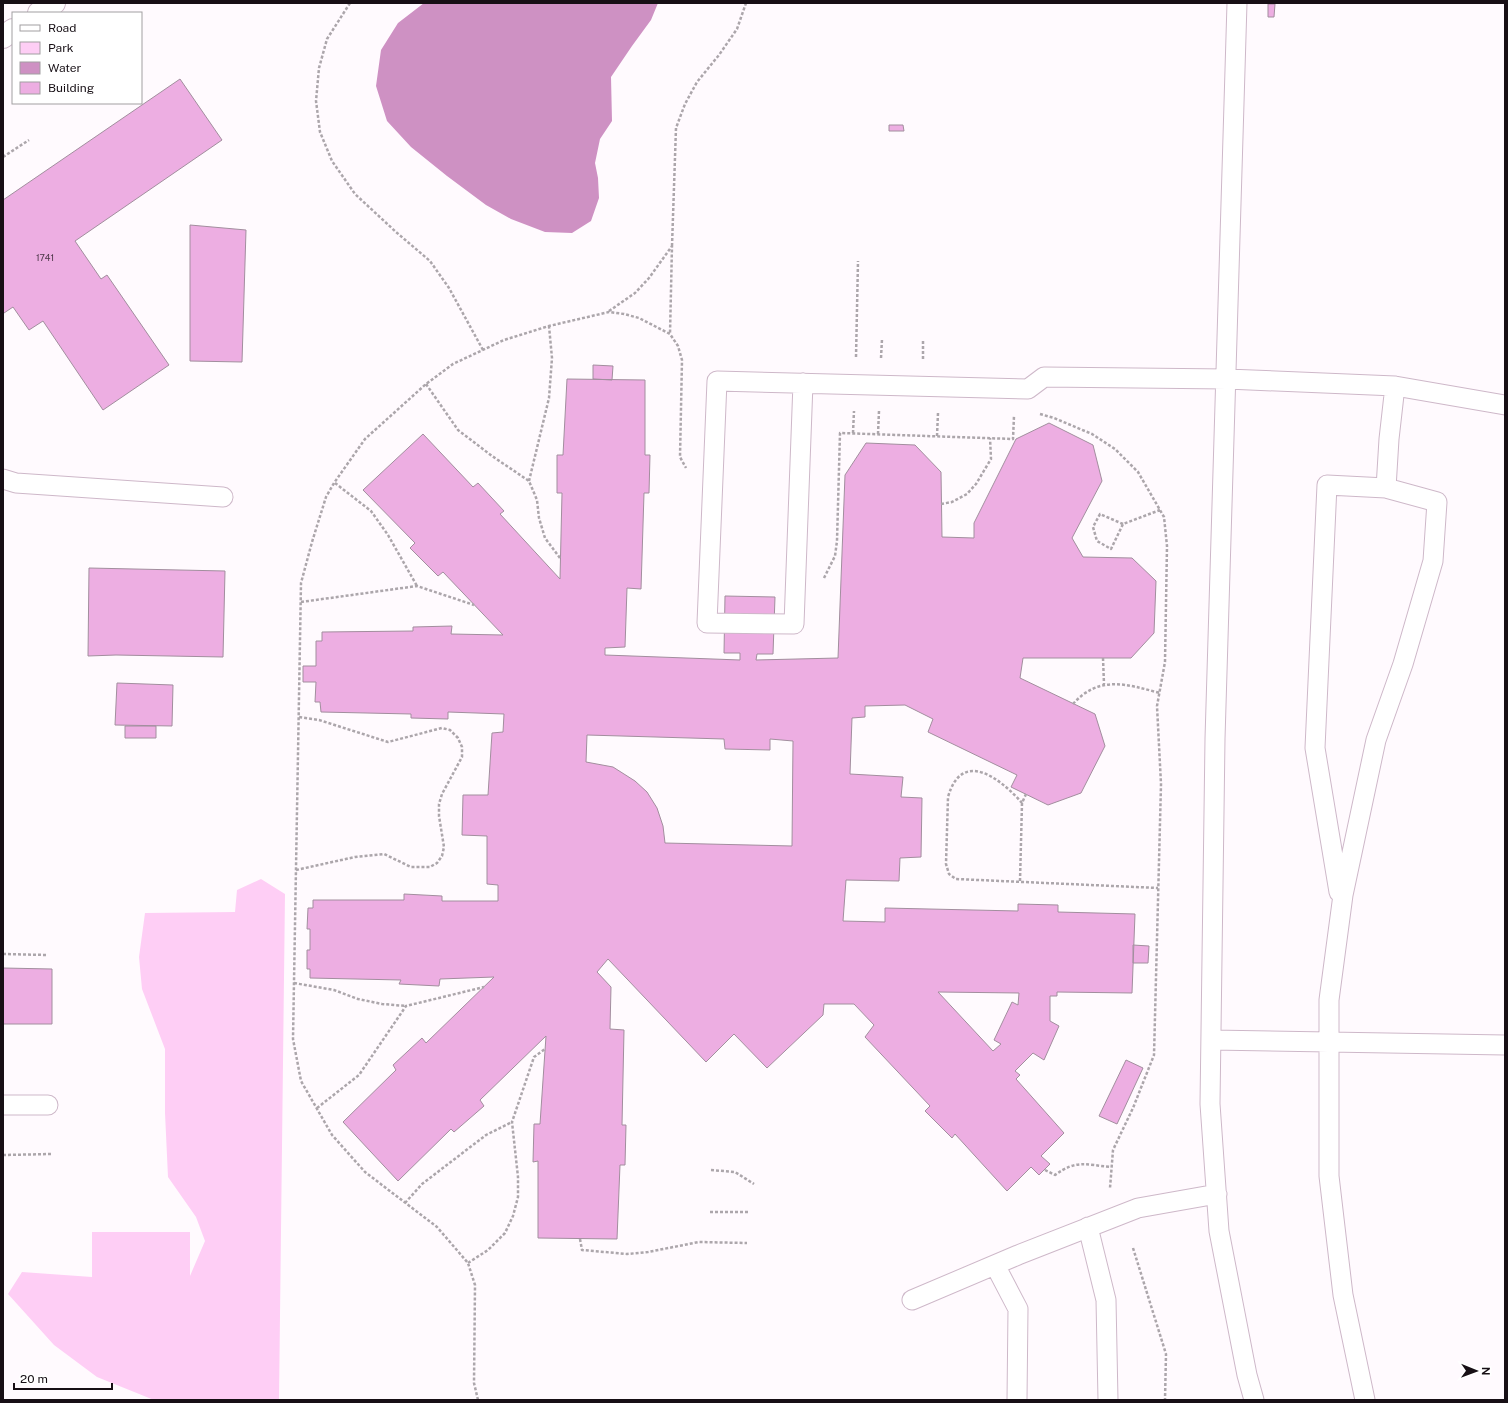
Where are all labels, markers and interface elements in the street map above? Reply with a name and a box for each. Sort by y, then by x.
legend [12,12,142,104]
text: Road [48,21,76,35]
text: Park [48,41,74,55]
text: Water [48,61,82,75]
text: Building [48,81,94,95]
house number: 1741 [36,252,54,263]
north arrow [1456,1351,1496,1391]
scale bar [14,1365,112,1391]
text: N [1480,1367,1492,1376]
text: 20 m [20,1372,48,1386]

